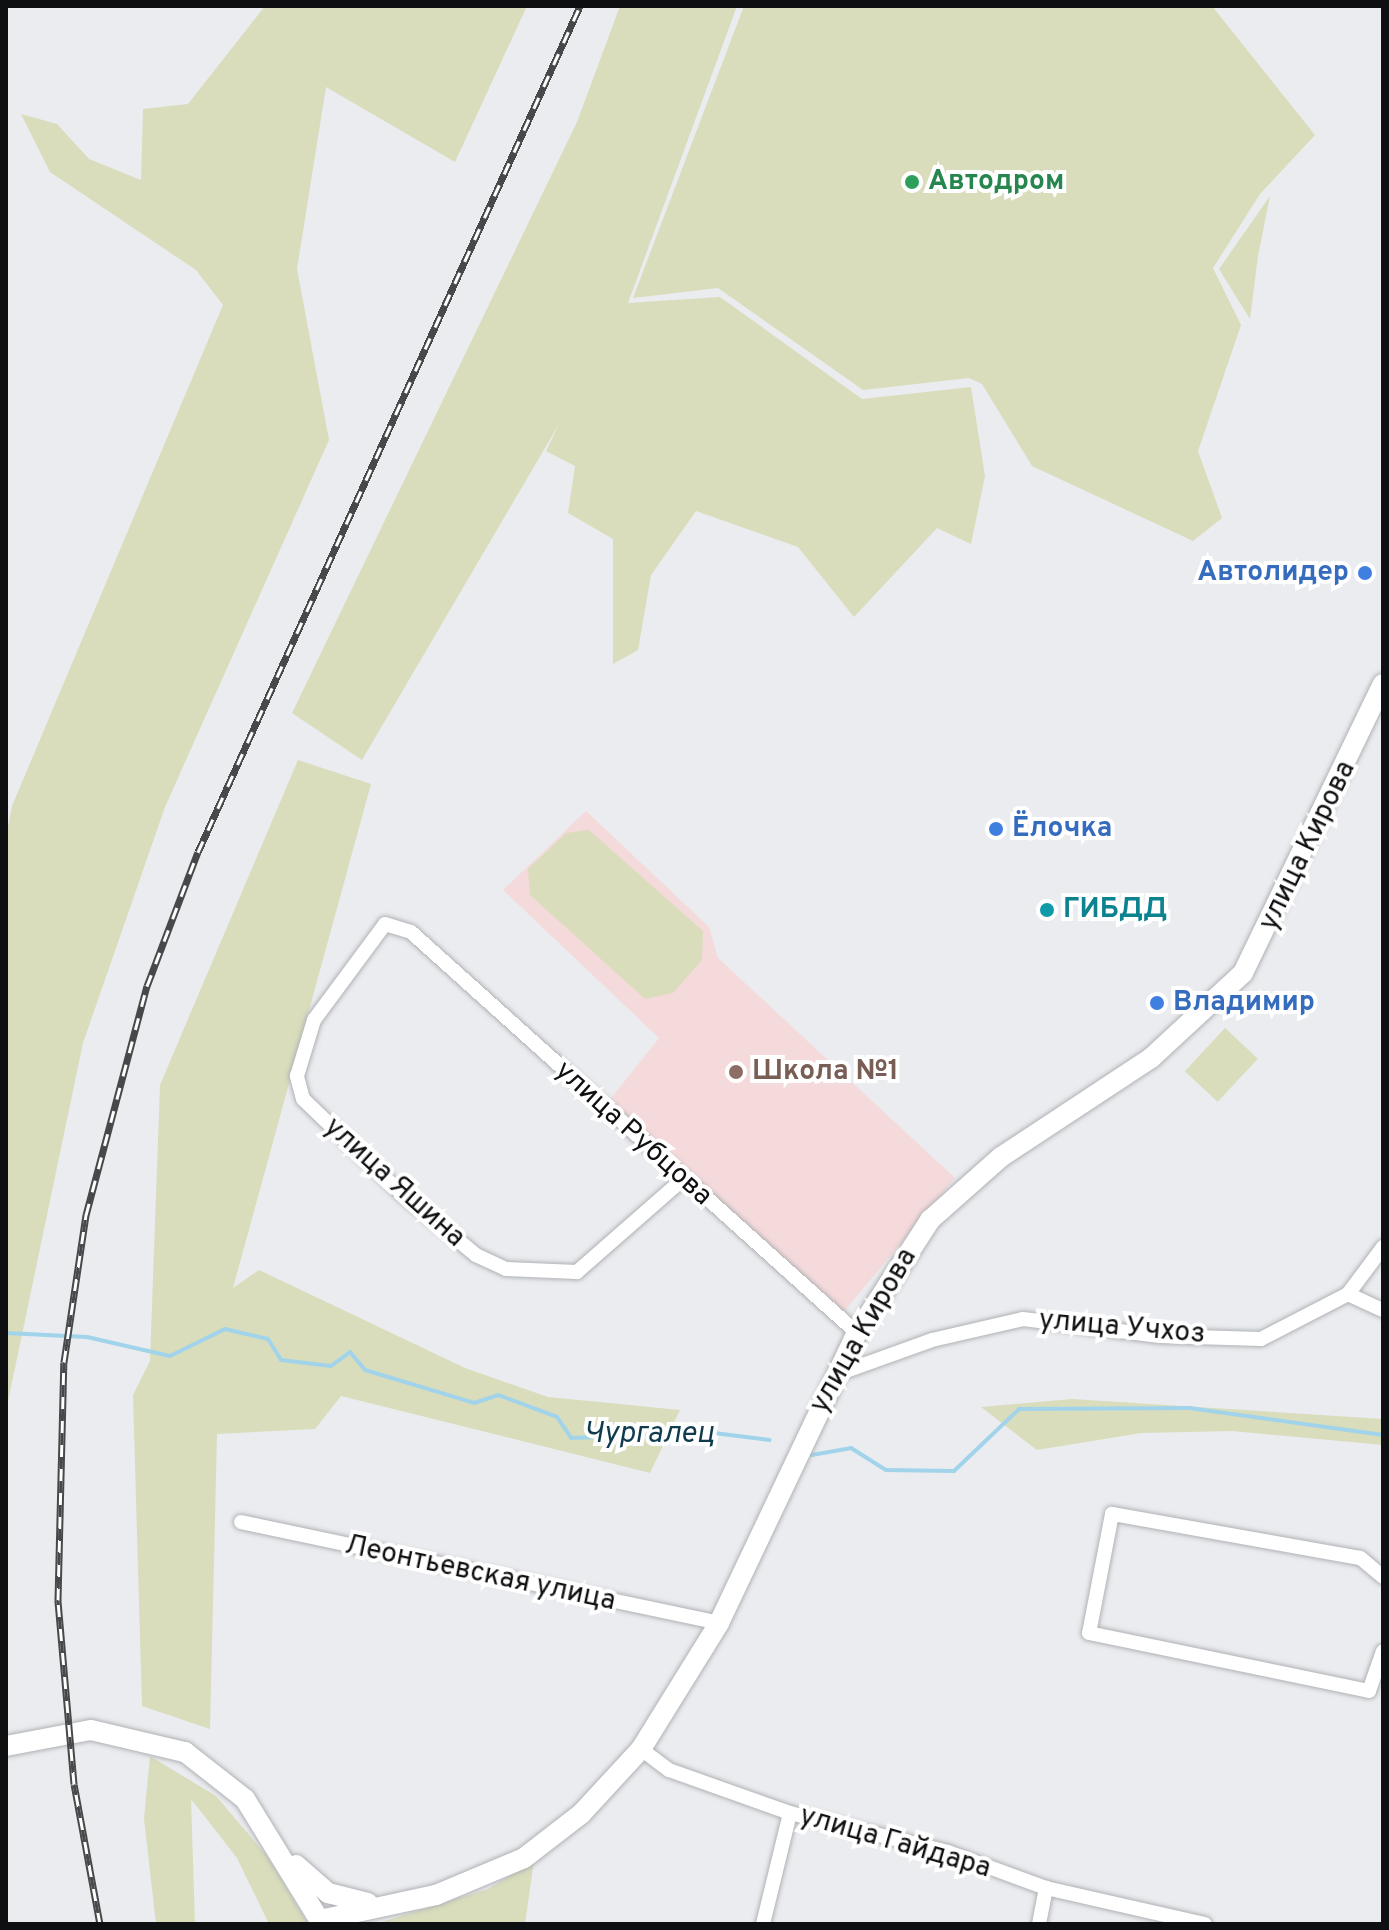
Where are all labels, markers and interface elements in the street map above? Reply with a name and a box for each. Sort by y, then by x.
place label: Автодром [928,165,1064,199]
marker: Автодром [903,173,921,191]
place label: Автолидер [1197,556,1349,590]
marker: Автолидер [1356,564,1374,582]
street label: улица Кирова [1252,756,1364,936]
place label: Ёлочка [1012,812,1112,846]
marker: Ёлочка [987,820,1005,838]
place label: ГИБДД [1063,893,1167,927]
marker: ГИБДД [1038,901,1056,919]
place label: Владимир [1173,986,1315,1020]
marker: Владимир [1148,994,1166,1012]
street label: улица Рубцова [547,1054,719,1214]
place label: Школа №1 [752,1055,899,1089]
marker: Школа №1 [727,1063,745,1081]
street label: улица Яшина [317,1111,471,1255]
street label: улица Кирова [803,1243,925,1419]
street label: улица Учхоз [1037,1304,1207,1352]
water label: Чургалец [584,1417,714,1453]
street label: Леонтьевская улица [342,1529,618,1619]
street label: улица Гайдара [796,1800,994,1886]

